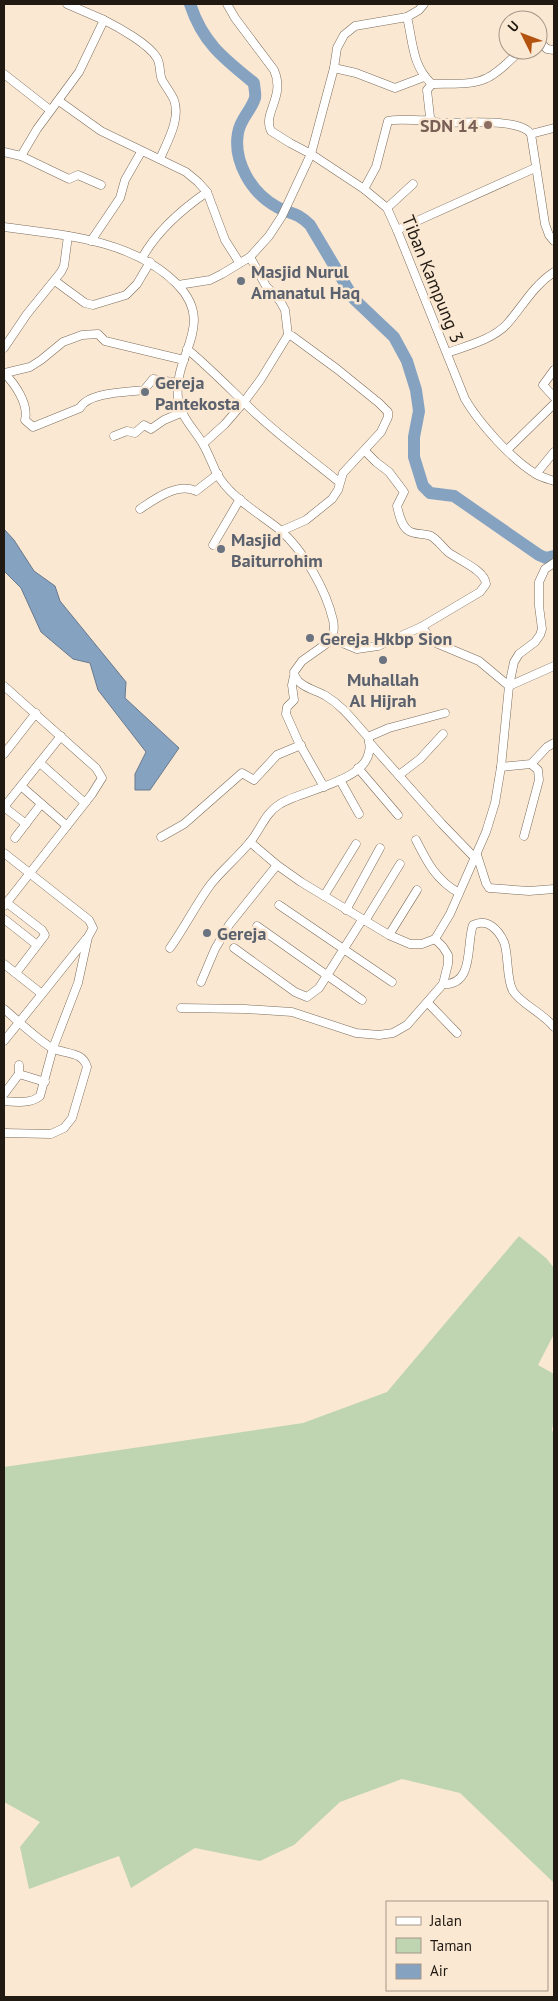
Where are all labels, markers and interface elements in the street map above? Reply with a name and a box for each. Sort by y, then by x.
north arrow [498,10,548,60]
text: U [504,17,523,36]
place label: SDN 14 [420,114,478,137]
marker: SDN 14 [482,119,494,131]
street label: Tiban Kampung 3 [397,212,469,346]
place label: Masjid Nurul Amanatul Haq [251,260,360,304]
marker: Masjid Nurul Amanatul Haq [235,275,247,287]
place label: Gereja Pantekosta [155,371,240,415]
marker: Gereja Pantekosta [139,386,151,398]
place label: Masjid Baiturrohim [231,528,323,572]
marker: Masjid Baiturrohim [215,543,227,555]
place label: Gereja Hkbp Sion [320,627,452,650]
marker: Gereja Hkbp Sion [304,632,316,644]
marker: Muhallah Al Hijrah [377,654,389,666]
place label: Muhallah Al Hijrah [347,668,419,712]
place label: Gereja [217,922,266,945]
marker: Gereja [201,927,213,939]
legend [386,1901,548,1991]
text: Jalan [429,1911,462,1930]
text: Taman [430,1936,472,1955]
text: Air [430,1961,448,1980]

